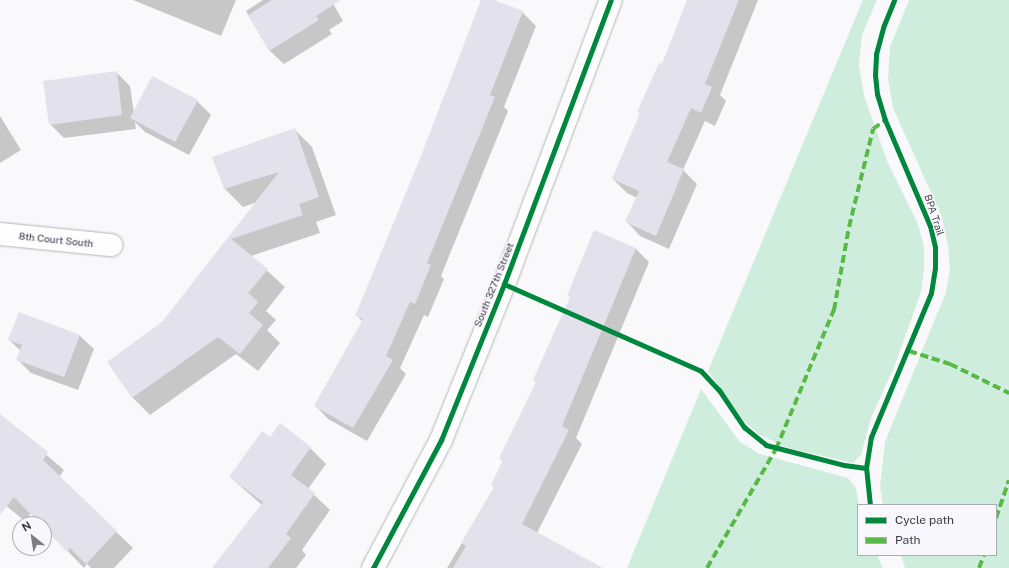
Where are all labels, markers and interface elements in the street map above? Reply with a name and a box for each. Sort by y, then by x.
street label: BPA Trail [922,193,946,237]
street label: 8th Court South [18,230,94,250]
street label: South 327th Street [472,241,516,329]
legend [857,504,997,556]
text: Cycle path [895,513,954,527]
north arrow [12,516,52,556]
text: N [20,519,33,534]
text: Path [895,533,921,547]

